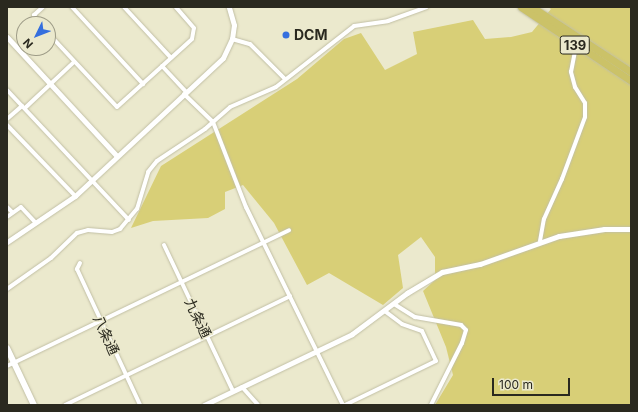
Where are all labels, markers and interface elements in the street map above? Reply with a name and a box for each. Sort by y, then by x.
north arrow [16,16,56,56]
place label: DCM [294,27,328,43]
marker: DCM [281,30,291,40]
road number: 139 [559,34,591,56]
text: N [20,36,36,51]
street label: 九条通 [181,295,215,341]
street label: 八条通 [90,312,122,358]
scale bar [494,370,572,396]
text: 100 m [499,377,533,392]

